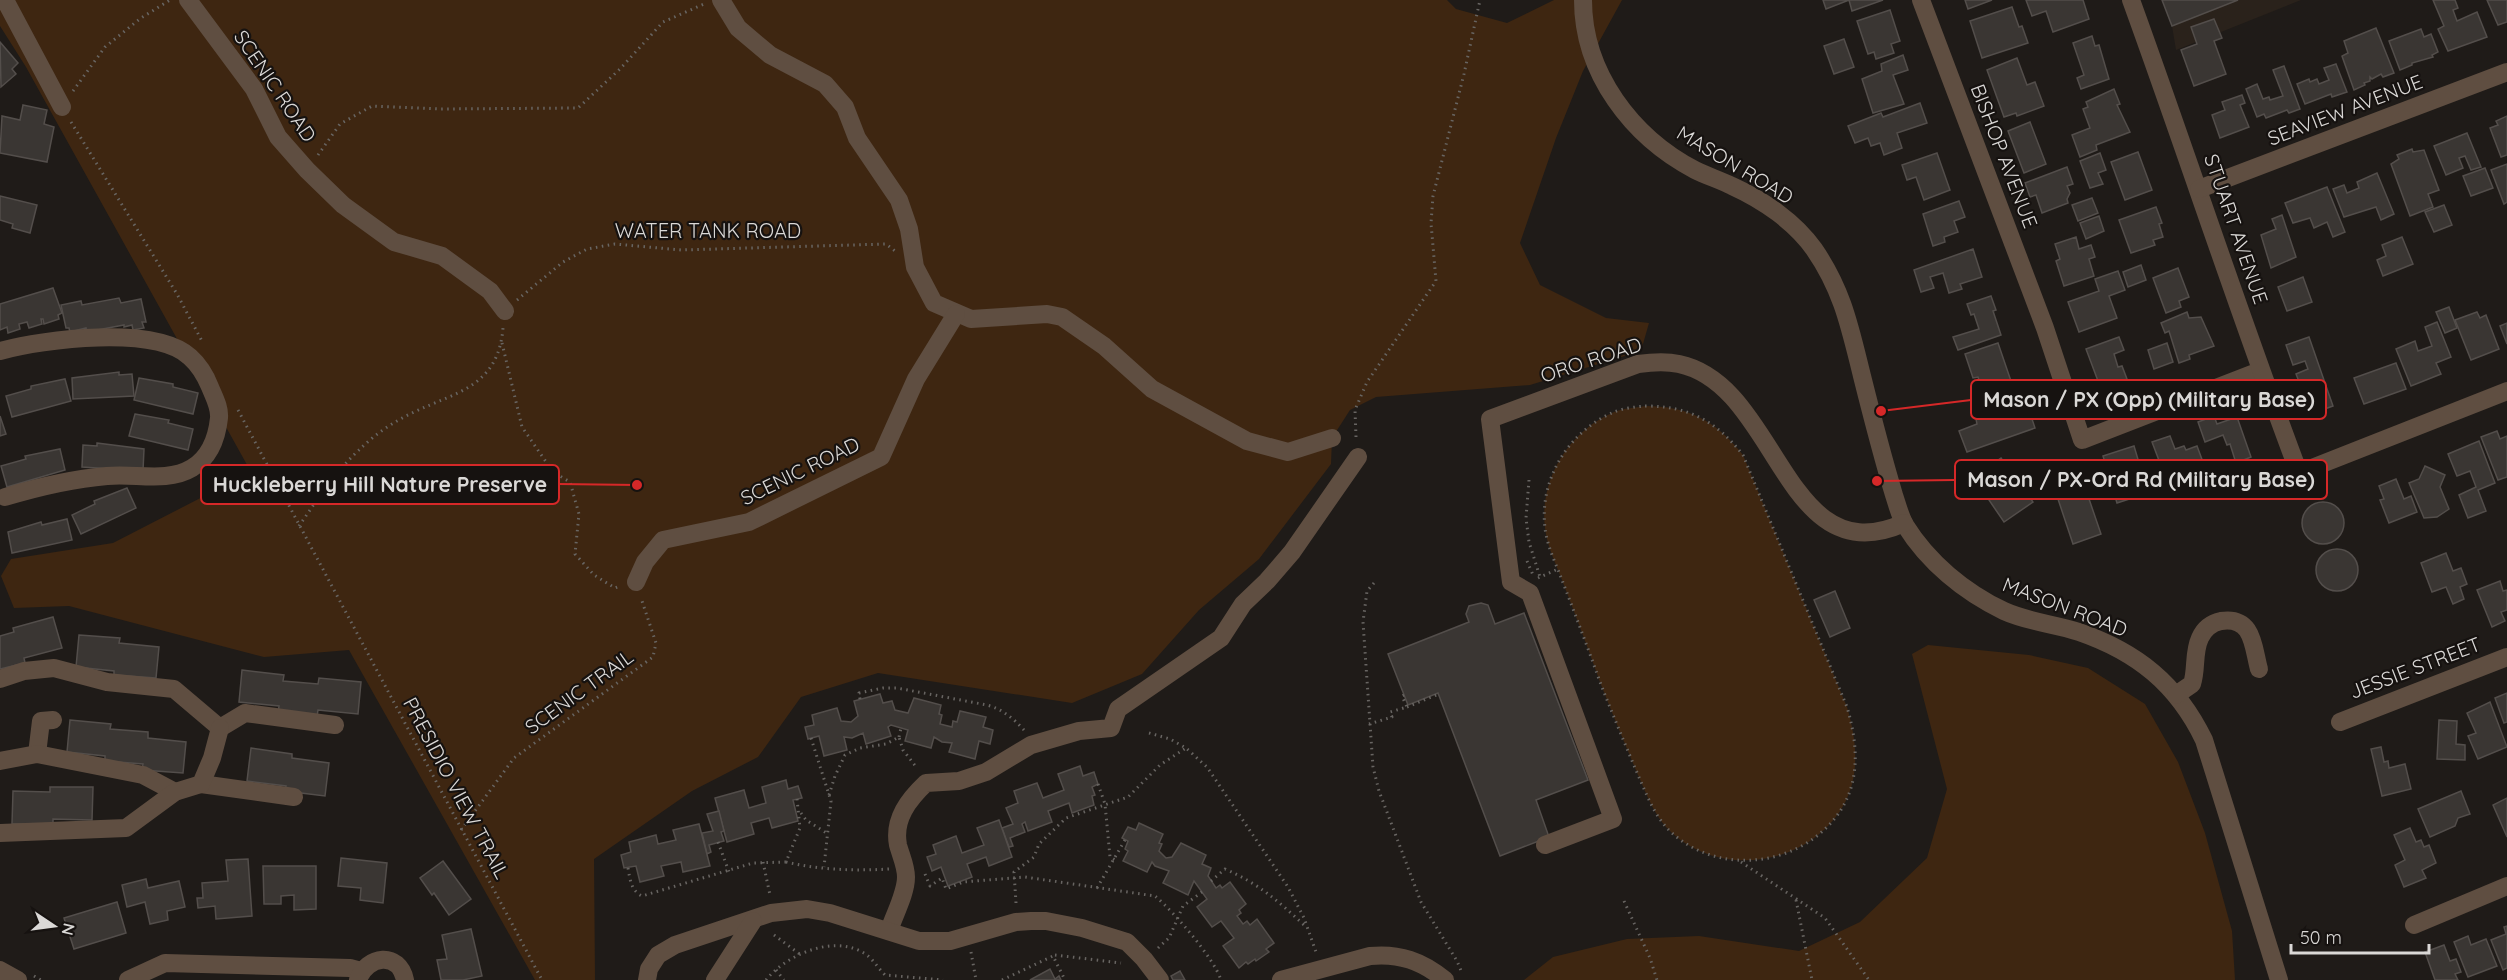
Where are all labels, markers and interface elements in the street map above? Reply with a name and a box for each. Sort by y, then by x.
street label: SCENIC ROAD [229,25,322,146]
street label: SEAVIEW AVENUE [2264,68,2426,151]
street label: BISHOP AVENUE [1966,80,2043,231]
street label: MASON ROAD [1672,120,1798,209]
street label: STUART AVENUE [2199,151,2274,307]
street label: WATER TANK ROAD [615,218,801,243]
street label: ORO ROAD [1537,331,1645,388]
callout: Mason / PX (Opp) (Military Base) [1971,380,2326,419]
text: Mason / PX (Opp) (Military Base) [1983,386,2315,412]
street label: SCENIC ROAD [736,431,863,510]
callout: Mason / PX-Ord Rd (Military Base) [1955,460,2327,499]
callout: Huckleberry Hill Nature Preserve [201,465,559,504]
text: Mason / PX-Ord Rd (Military Base) [1967,466,2315,492]
text: Huckleberry Hill Nature Preserve [213,471,547,497]
street label: MASON ROAD [1999,571,2131,642]
street label: JESSIE STREET [2346,631,2484,704]
street label: SCENIC TRAIL [520,644,638,739]
street label: PRESIDIO VIEW TRAIL [398,693,515,883]
north arrow [24,896,84,956]
scale bar [2291,917,2429,955]
text: N [58,921,80,937]
text: 50 m [2300,926,2342,949]

